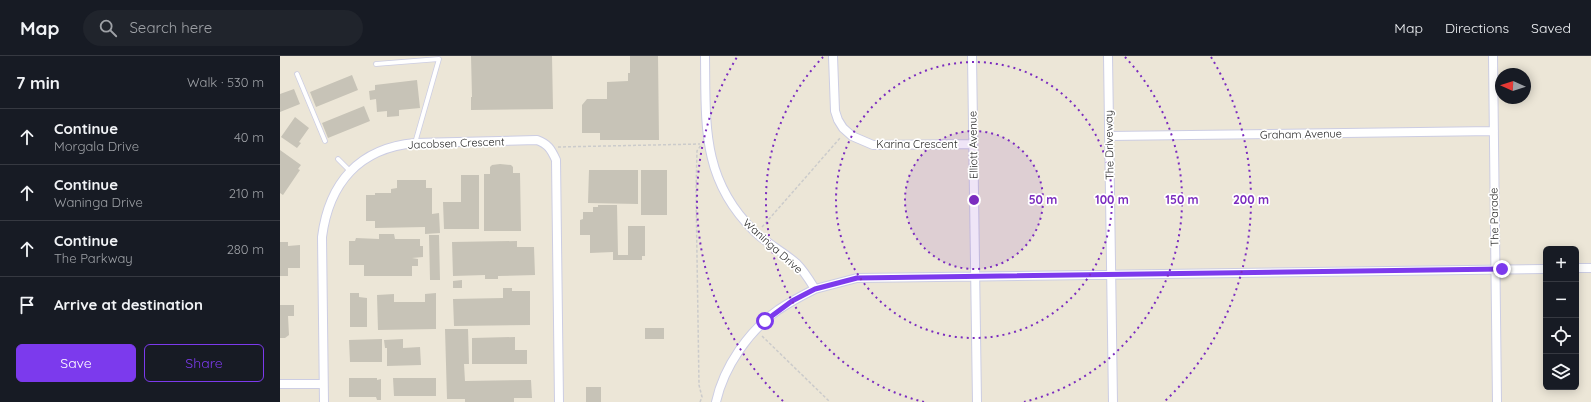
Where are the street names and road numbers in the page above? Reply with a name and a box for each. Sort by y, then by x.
street label: The Driveway [1101,110,1117,180]
street label: Elliott Avenue [965,111,981,179]
street label: Graham Avenue [1260,126,1342,142]
street label: Jacobsen Crescent [407,134,505,152]
street label: Karina Crescent [876,137,958,151]
street label: The Parade [1486,187,1502,247]
street label: Waninga Drive [740,216,806,276]

